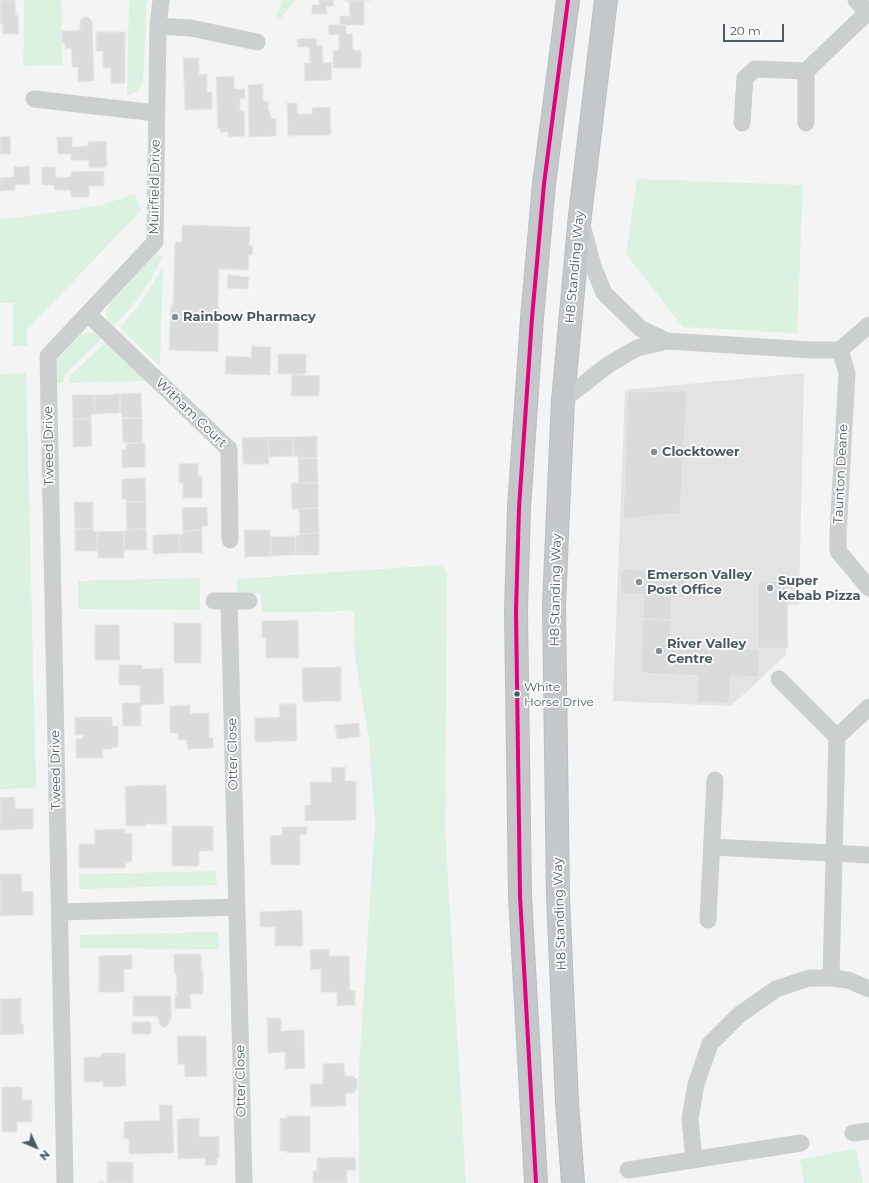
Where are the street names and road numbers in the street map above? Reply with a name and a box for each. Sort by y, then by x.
street label: Muirfield Drive [146,139,164,235]
street label: H8 Standing Way [562,210,588,324]
street label: Witham Court [152,375,230,451]
street label: Tweed Drive [41,406,57,486]
street label: Taunton Deane [831,423,851,525]
street label: H8 Standing Way [547,533,565,647]
street label: Otter Close [225,718,241,790]
street label: Tweed Drive [48,730,64,810]
street label: H8 Standing Way [550,857,570,971]
street label: Otter Close [233,1045,249,1117]

